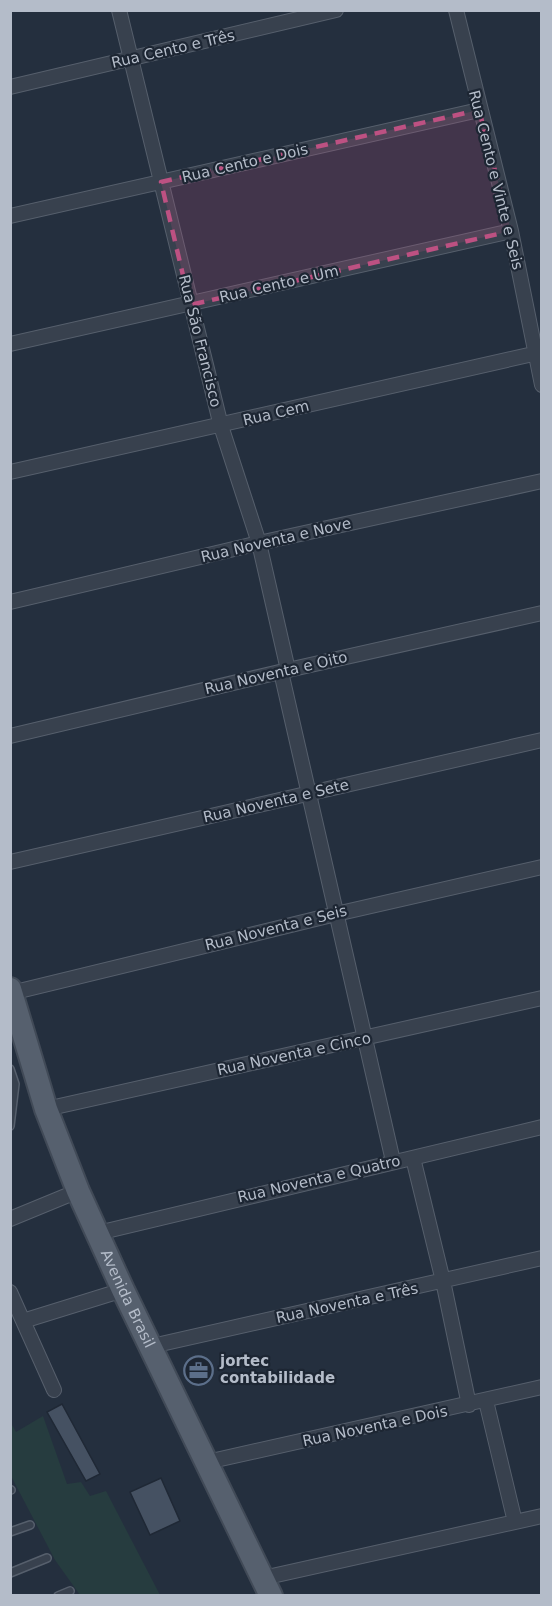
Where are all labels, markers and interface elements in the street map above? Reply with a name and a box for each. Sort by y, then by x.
street label: Rua Cento e Três [110,26,237,72]
street label: Rua Cento e Vinte e Seis [465,88,527,272]
street label: Rua Cento e Dois [180,140,310,186]
street label: Rua Cento e Um [218,262,340,306]
street label: Rua São Francisco [175,273,225,409]
street label: Rua Cem [241,397,311,429]
street label: Rua Noventa e Nove [199,514,353,566]
street label: Rua Noventa e Oito [203,648,349,698]
street label: Rua Noventa e Sete [201,775,351,827]
street label: Rua Noventa e Seis [203,902,349,954]
street label: Rua Noventa e Cinco [216,1029,372,1079]
street label: Rua Noventa e Quatro [236,1152,402,1206]
street label: Avenida Brasil [97,1247,159,1351]
street label: Rua Noventa e Três [274,1279,420,1327]
place label: jortec contabilidade [219,1352,335,1387]
office icon: jortec contabilidade [183,1354,215,1386]
street label: Rua Noventa e Dois [301,1402,449,1450]

